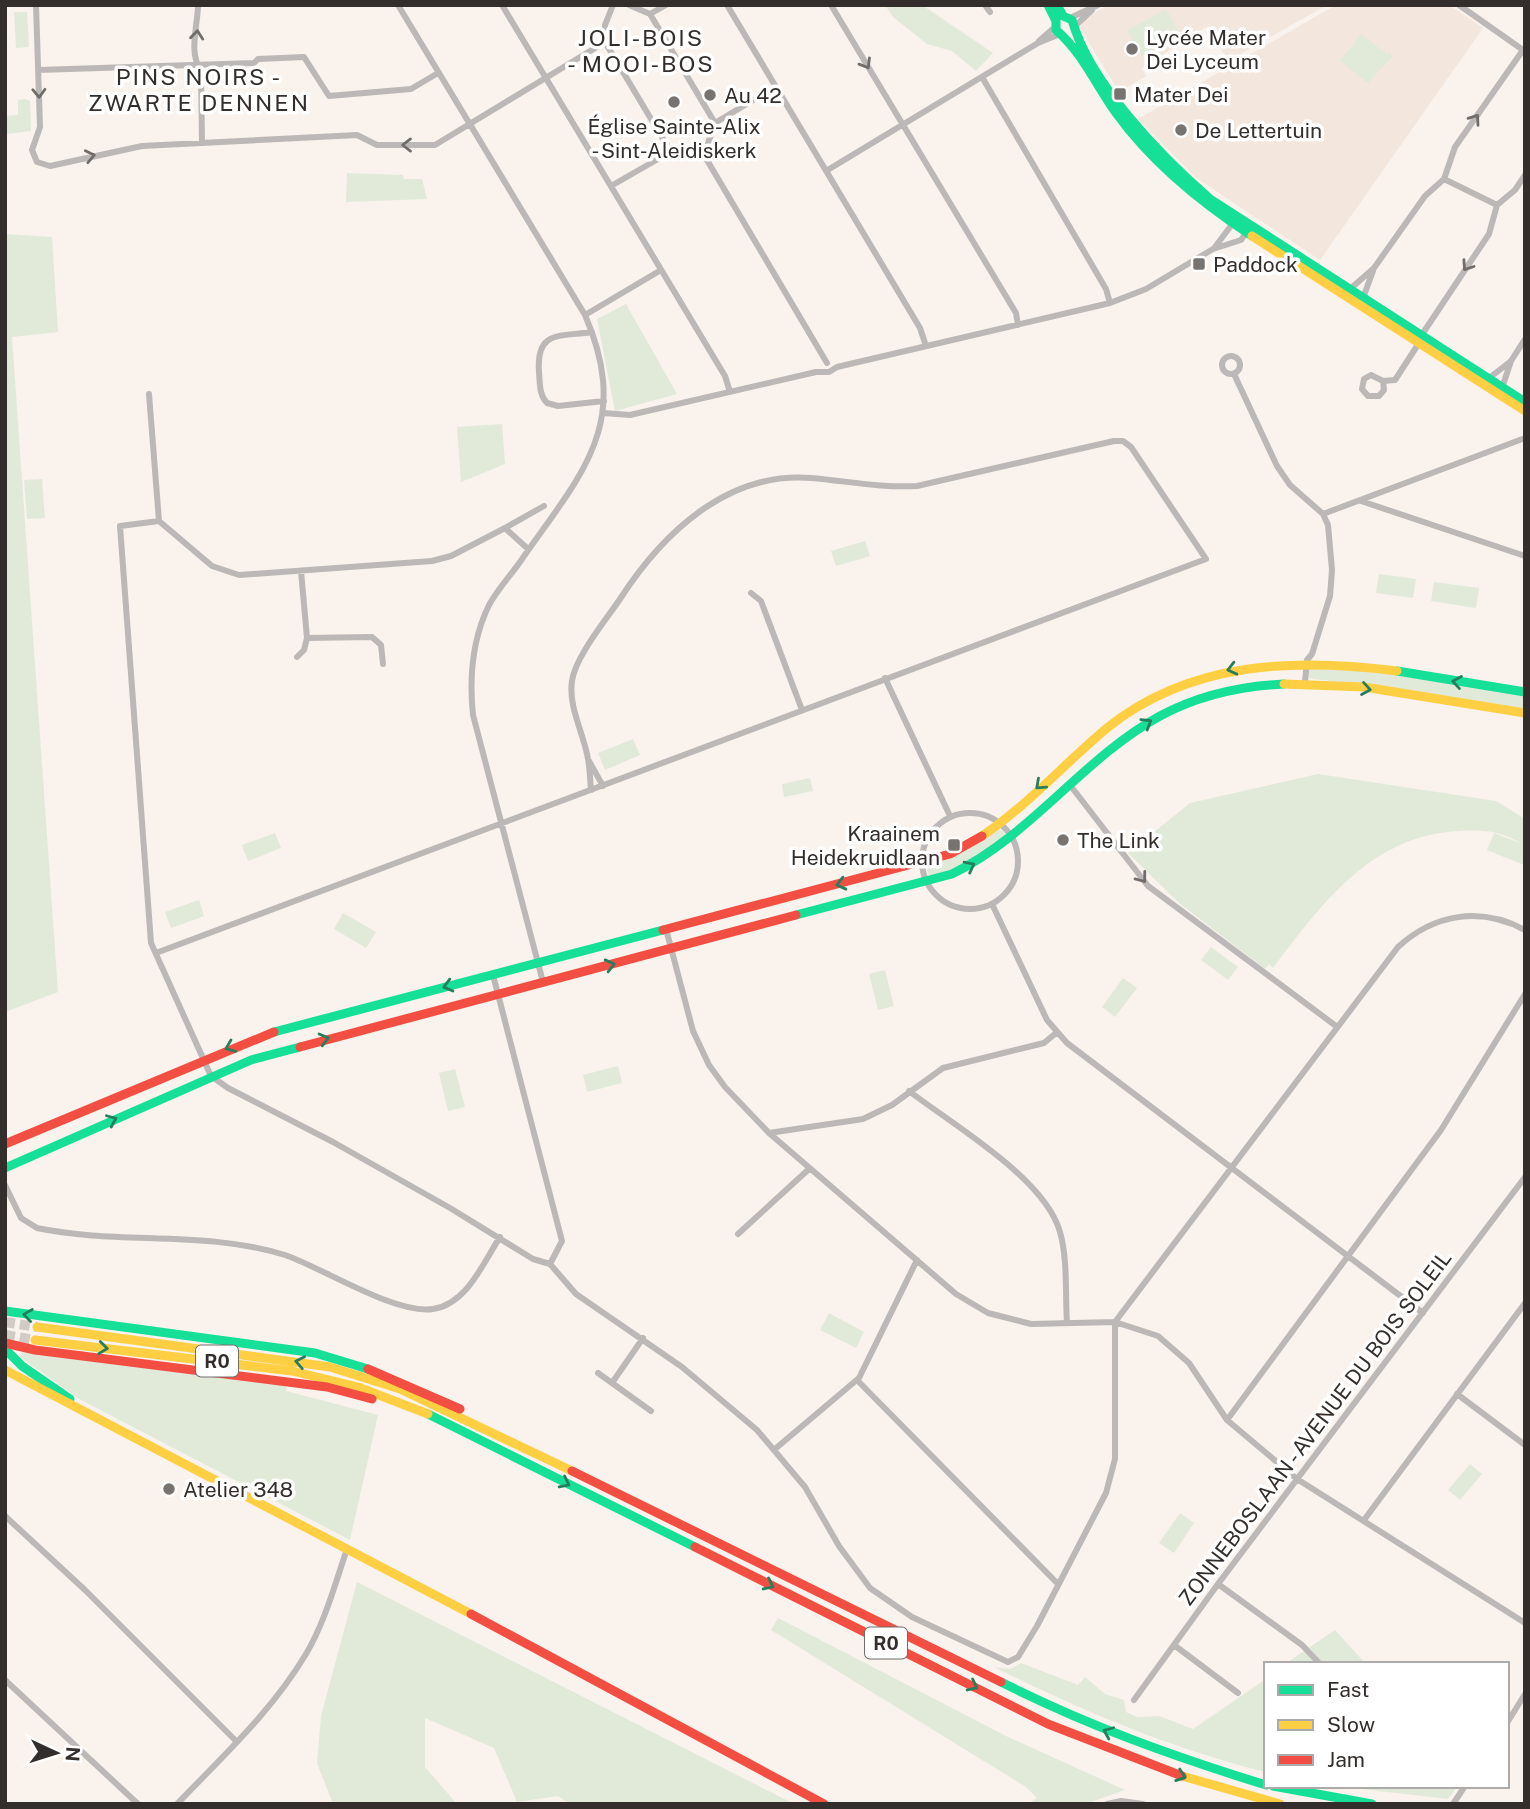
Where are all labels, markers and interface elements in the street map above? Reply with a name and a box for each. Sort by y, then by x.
district label: JOLI-BOIS - MOOI-BOS [567,24,715,77]
place label: Lycée Mater Dei Lyceum [1146,25,1266,74]
one-way arrow [189,29,204,40]
marker: Lycée Mater Dei Lyceum [1124,41,1140,57]
one-way arrow [858,56,871,69]
district label: PINS NOIRS - ZWARTE DENNEN [88,63,310,116]
place label: Mater Dei [1134,82,1228,107]
place label: Au 42 [724,83,782,108]
marker: Mater Dei [1112,86,1128,102]
marker: Au 42 [702,87,718,103]
one-way arrow [31,88,46,99]
marker: Église Sainte-Alix - Sint-Aleidiskerk [666,94,682,110]
place label: Église Sainte-Alix - Sint-Aleidiskerk [588,114,761,163]
one-way arrow [1467,114,1479,127]
place label: De Lettertuin [1195,118,1322,143]
marker: De Lettertuin [1173,122,1189,138]
one-way arrow [401,137,411,153]
one-way arrow [84,149,96,164]
place label: Paddock [1213,252,1298,277]
marker: Paddock [1191,256,1207,272]
one-way arrow [1463,258,1476,271]
one-way arrow [1226,661,1238,675]
one-way arrow [1451,675,1463,690]
one-way arrow [1360,681,1372,696]
one-way arrow [1139,719,1152,732]
one-way arrow [1035,777,1048,790]
place label: Kraainem Heidekruidlaan [791,821,940,870]
place label: The Link [1077,828,1160,853]
marker: The Link [1055,832,1071,848]
marker: Kraainem Heidekruidlaan [946,837,962,853]
one-way arrow [963,860,975,874]
one-way arrow [1134,870,1146,882]
one-way arrow [835,876,847,890]
one-way arrow [603,959,615,973]
one-way arrow [443,978,455,992]
one-way arrow [318,1033,330,1047]
one-way arrow [224,1039,236,1053]
one-way arrow [105,1114,117,1128]
street label: ZONNEBOSLAAN - AVENUE DU BOIS SOLEIL [1173,1246,1457,1610]
one-way arrow [23,1308,34,1323]
one-way arrow [97,1340,109,1355]
road number: R0 [196,1345,238,1376]
one-way arrow [294,1355,306,1370]
one-way arrow [558,1475,570,1489]
place label: Atelier 348 [183,1477,293,1502]
marker: Atelier 348 [161,1481,177,1497]
one-way arrow [762,1576,774,1590]
road number: R0 [865,1628,907,1658]
legend [1264,1662,1509,1788]
text: Fast [1327,1677,1369,1702]
one-way arrow [966,1678,978,1692]
text: Slow [1327,1712,1375,1737]
north arrow [21,1718,91,1788]
one-way arrow [1103,1726,1116,1740]
text: N [61,1746,84,1762]
text: Jam [1327,1747,1365,1772]
one-way arrow [1175,1768,1187,1782]

